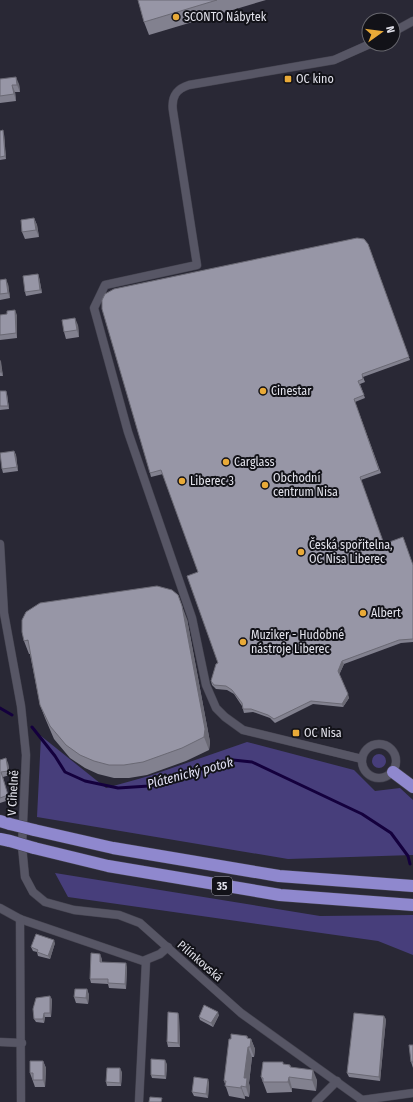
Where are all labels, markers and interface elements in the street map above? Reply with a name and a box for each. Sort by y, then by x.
place label: SCONTO Nábytek [184,10,267,24]
marker: SCONTO Nábytek [171,12,181,22]
north arrow [361,12,401,52]
text: N [383,25,397,34]
place label: OC kino [296,72,334,86]
marker: OC kino [283,74,293,84]
place label: Cinestar [271,384,312,398]
marker: Cinestar [258,386,268,396]
place label: Carglass [234,455,275,469]
marker: Carglass [221,457,231,467]
place label: Obchodní centrum Nisa [273,471,338,499]
place label: Liberec 3 [190,474,234,488]
marker: Liberec 3 [177,476,187,486]
marker: Obchodní centrum Nisa [260,480,270,490]
place label: Česká spořitelna, OC Nisa Liberec [309,537,393,566]
marker: Česká spořitelna, OC Nisa Liberec [296,547,306,557]
place label: Albert [371,606,401,620]
marker: Albert [358,608,368,618]
place label: Muziker - Hudobné nástroje Liberec [251,628,344,656]
marker: Muziker - Hudobné nástroje Liberec [238,637,248,647]
place label: OC Nisa [304,726,342,740]
marker: OC Nisa [291,728,301,738]
water label: Plátenický potok [145,754,235,792]
street label: V Cihelně [5,770,21,816]
road number: 35 [212,877,232,895]
street label: Pilínkovská [175,938,226,984]

